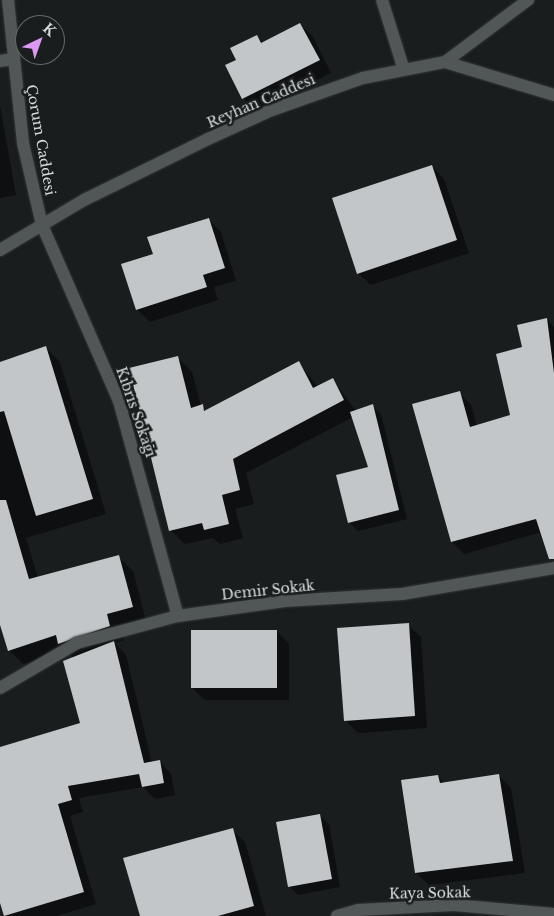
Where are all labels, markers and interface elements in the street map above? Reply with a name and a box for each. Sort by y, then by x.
north arrow [15,15,65,65]
text: K [39,19,60,40]
street label: Reyhan Caddesi [204,71,318,131]
street label: Çorum Caddesi [23,83,59,197]
street label: Kıbrıs Sokağı [113,365,159,459]
street label: Demir Sokak [220,577,316,603]
street label: Kaya Sokak [389,884,471,902]

